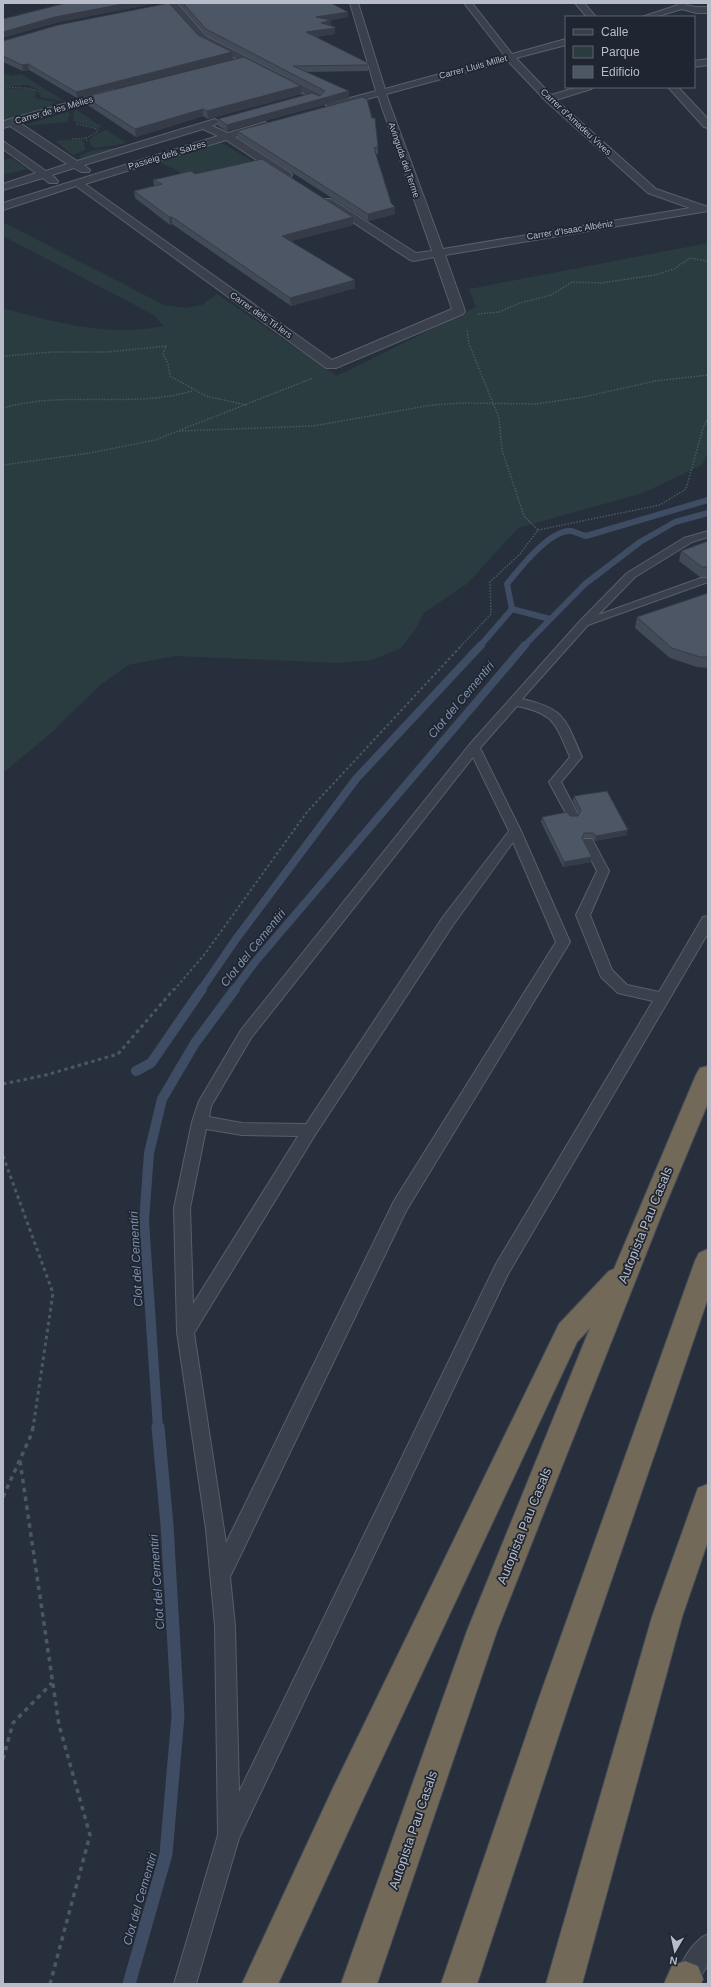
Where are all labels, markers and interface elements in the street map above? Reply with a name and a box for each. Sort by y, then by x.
legend [565,16,695,88]
text: Calle [601,25,629,39]
text: Parque [601,45,640,59]
street label: Carrer Lluis Millet [438,53,509,81]
text: Edificio [601,65,640,79]
street label: Carrer d'Amadeu Vives [539,87,614,158]
street label: Carrer de les Mèlies [14,94,95,126]
street label: Avinguda del Terme [386,121,422,199]
street label: Passeig dels Salzes [127,138,207,172]
street label: Carrer d'Isaac Albéniz [526,218,615,242]
street label: Carrer dels Til·lers [228,290,294,340]
water label: Clot del Cementiri [425,659,497,741]
water label: Clot del Cementiri [218,906,289,989]
street label: Autopista Pau Casals [615,1164,675,1285]
water label: Clot del Cementiri [126,1211,145,1307]
street label: Autopista Pau Casals [494,1465,554,1586]
water label: Clot del Cementiri [147,1534,167,1630]
street label: Autopista Pau Casals [386,1768,440,1891]
water label: Clot del Cementiri [120,1851,160,1947]
north arrow [655,1931,695,1971]
text: N [669,1954,678,1967]

